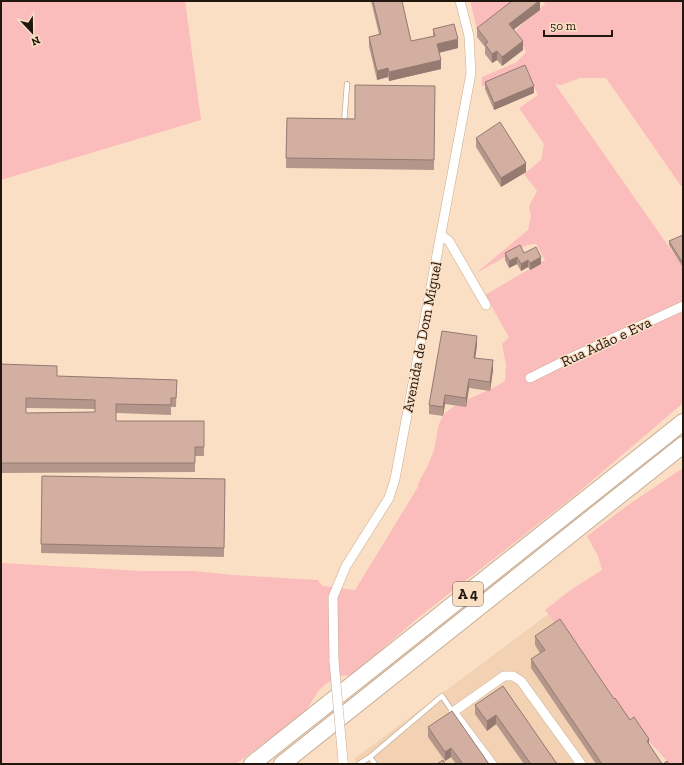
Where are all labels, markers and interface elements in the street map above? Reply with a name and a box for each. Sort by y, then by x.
north arrow [12,12,52,52]
scale bar [544,12,612,38]
text: 50 m [550,19,577,33]
text: N [29,33,42,49]
street label: Avenida de Dom Miguel [399,260,445,414]
street label: Rua Adão e Eva [558,313,654,371]
road number: A 4 [453,582,483,606]

